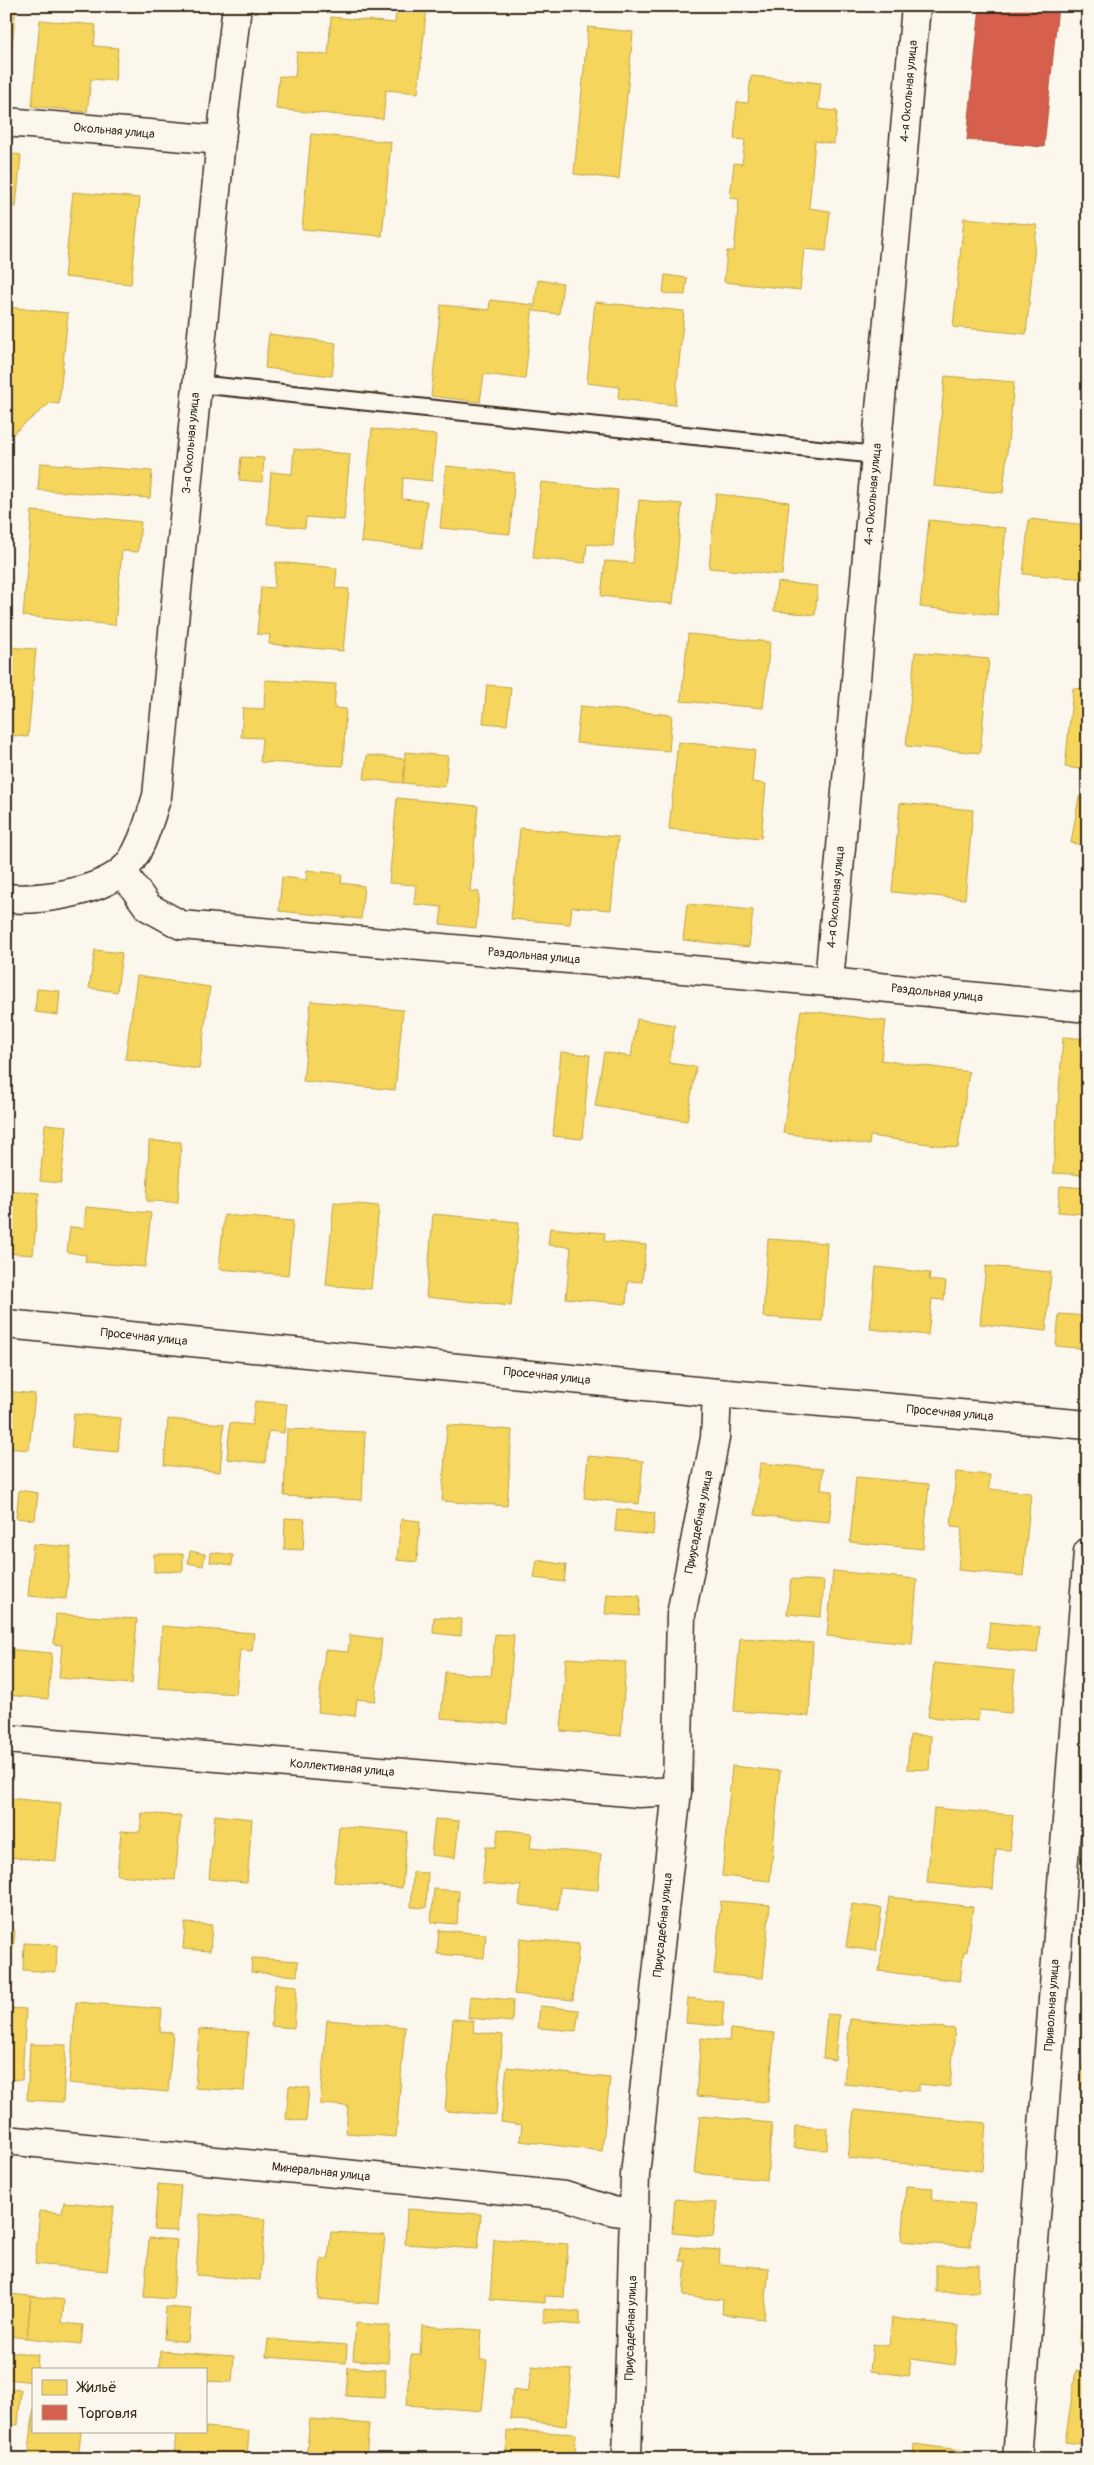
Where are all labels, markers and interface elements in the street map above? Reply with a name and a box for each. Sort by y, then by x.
street label: 4-я Окольная улица [897,39,921,143]
street label: Окольная улица [73,120,156,142]
street label: 3-я Окольная улица [179,391,203,494]
street label: 4-я Окольная улица [861,442,885,546]
street label: 4-я Окольная улица [824,845,848,949]
street label: Раздольная улица [487,944,581,968]
street label: Раздольная улица [890,981,984,1005]
street label: Просечная улица [100,1325,188,1349]
street label: Просечная улица [503,1364,591,1388]
street label: Просечная улица [906,1402,994,1424]
street label: Приусадебная улица [682,1469,716,1575]
street label: Коллективная улица [289,1756,395,1780]
street label: Приусадебная улица [650,1872,676,1978]
street label: Привольная улица [1041,1958,1063,2051]
street label: Минеральная улица [271,2159,371,2185]
street label: Приусадебная улица [622,2275,640,2381]
legend [32,2368,208,2432]
text: Жильё [76,2378,117,2397]
text: Торговля [78,2404,137,2423]

